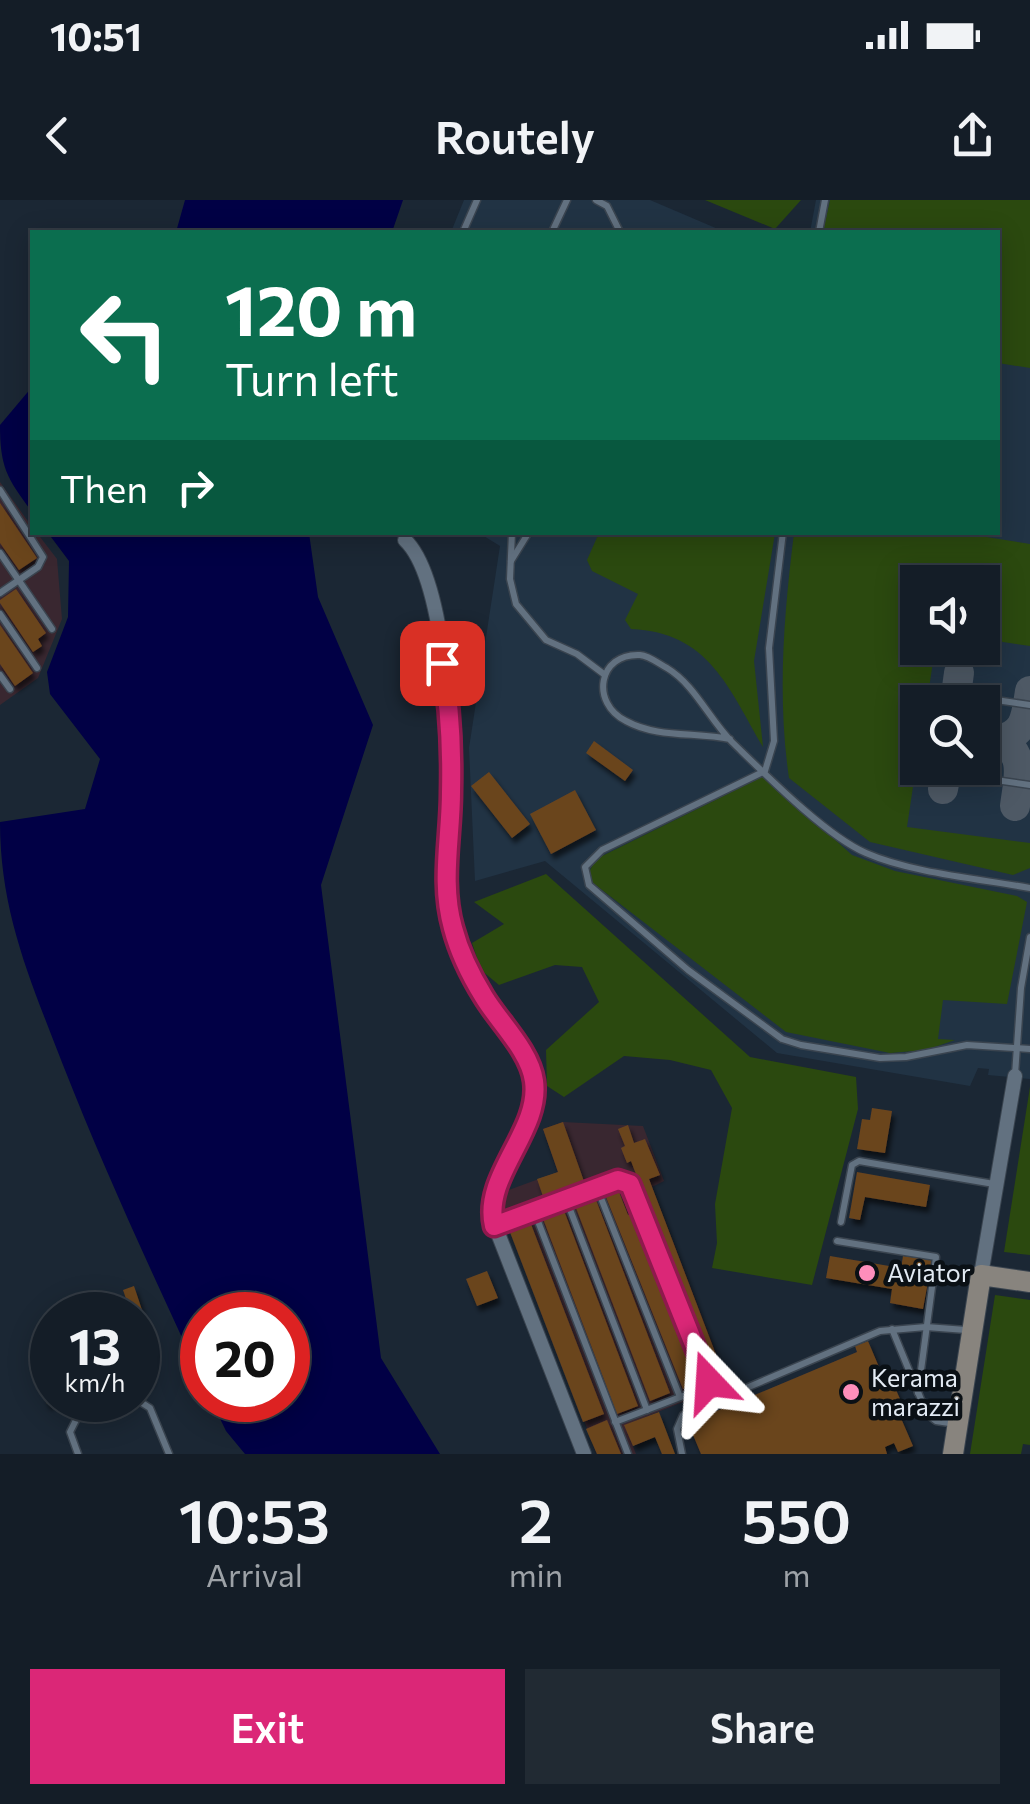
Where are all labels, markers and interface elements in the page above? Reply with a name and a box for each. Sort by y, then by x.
text: 10:51 [50,12,142,59]
icon: back [30,108,85,163]
text: Routely [435,108,595,163]
icon: share [945,108,1000,163]
text: 120 m [225,265,417,350]
icon: left [60,270,190,400]
text: Turn left [225,350,399,405]
icon: right [168,460,223,515]
text: Then [60,464,148,511]
map controls [900,565,1000,785]
button: sound [900,565,1000,665]
pin [400,621,485,706]
icon: arrive [415,636,470,691]
button: search [900,685,1000,785]
place label: Aviator [887,1257,971,1287]
marker: Aviator [856,1262,878,1284]
speed limit sign: 20 [180,1292,310,1422]
text: 13 [69,1314,121,1375]
position arrow [657,1330,761,1434]
place label: Kerama marazzi [871,1362,960,1421]
text: km/h [65,1367,125,1397]
marker: Kerama marazzi [840,1381,862,1403]
text: 10:53 [179,1482,330,1555]
text: 2 [519,1482,553,1555]
text: 550 [742,1482,851,1555]
text: Arrival [206,1554,303,1594]
text: min [509,1554,563,1594]
text: m [783,1554,811,1594]
button: Exit [30,1669,505,1784]
button: Share [525,1669,1000,1784]

